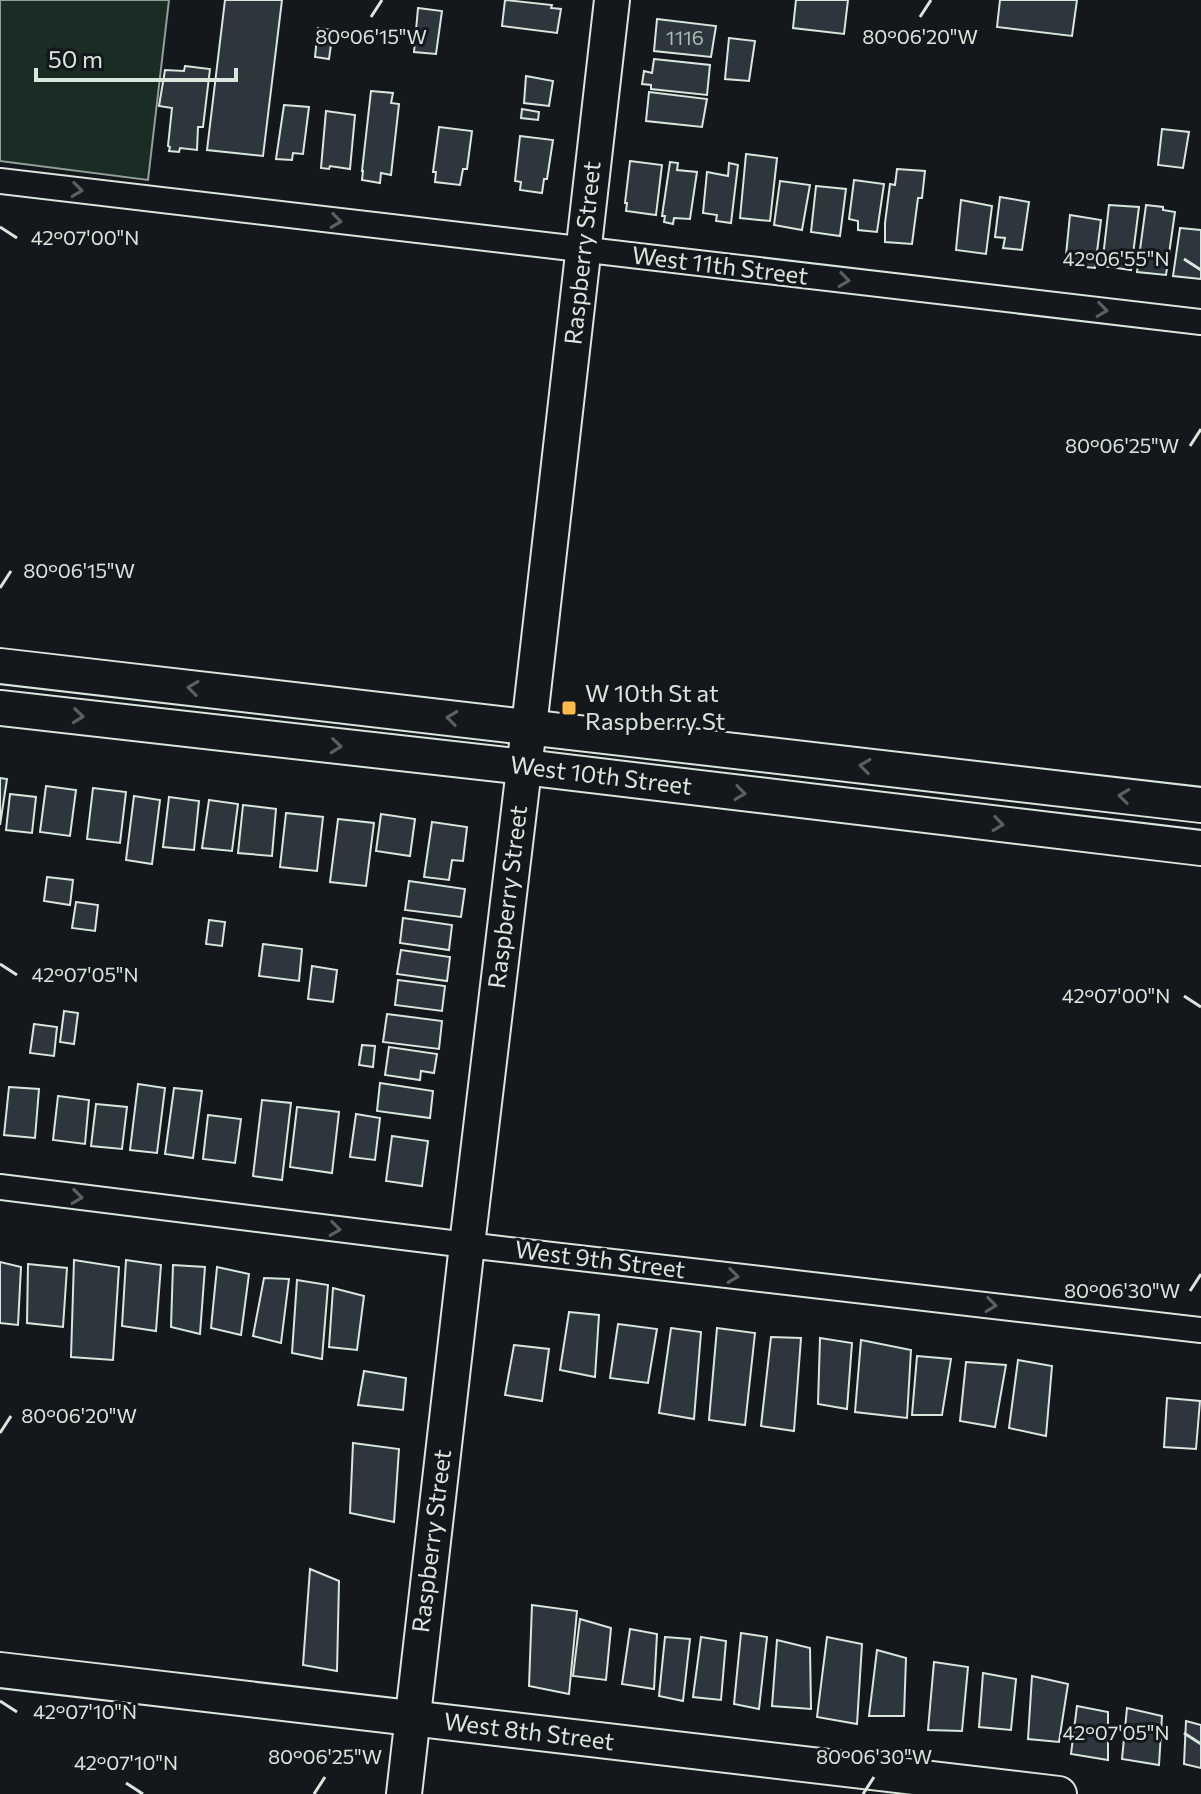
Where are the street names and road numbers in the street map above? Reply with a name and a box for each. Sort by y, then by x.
street label: Raspberry Street [557,159,606,346]
street label: West 11th Street [630,239,810,290]
street label: West 10th Street [509,749,694,800]
street label: Raspberry Street [481,803,532,990]
street label: West 9th Street [513,1234,687,1283]
street label: Raspberry Street [405,1447,456,1634]
street label: West 8th Street [442,1706,616,1755]

